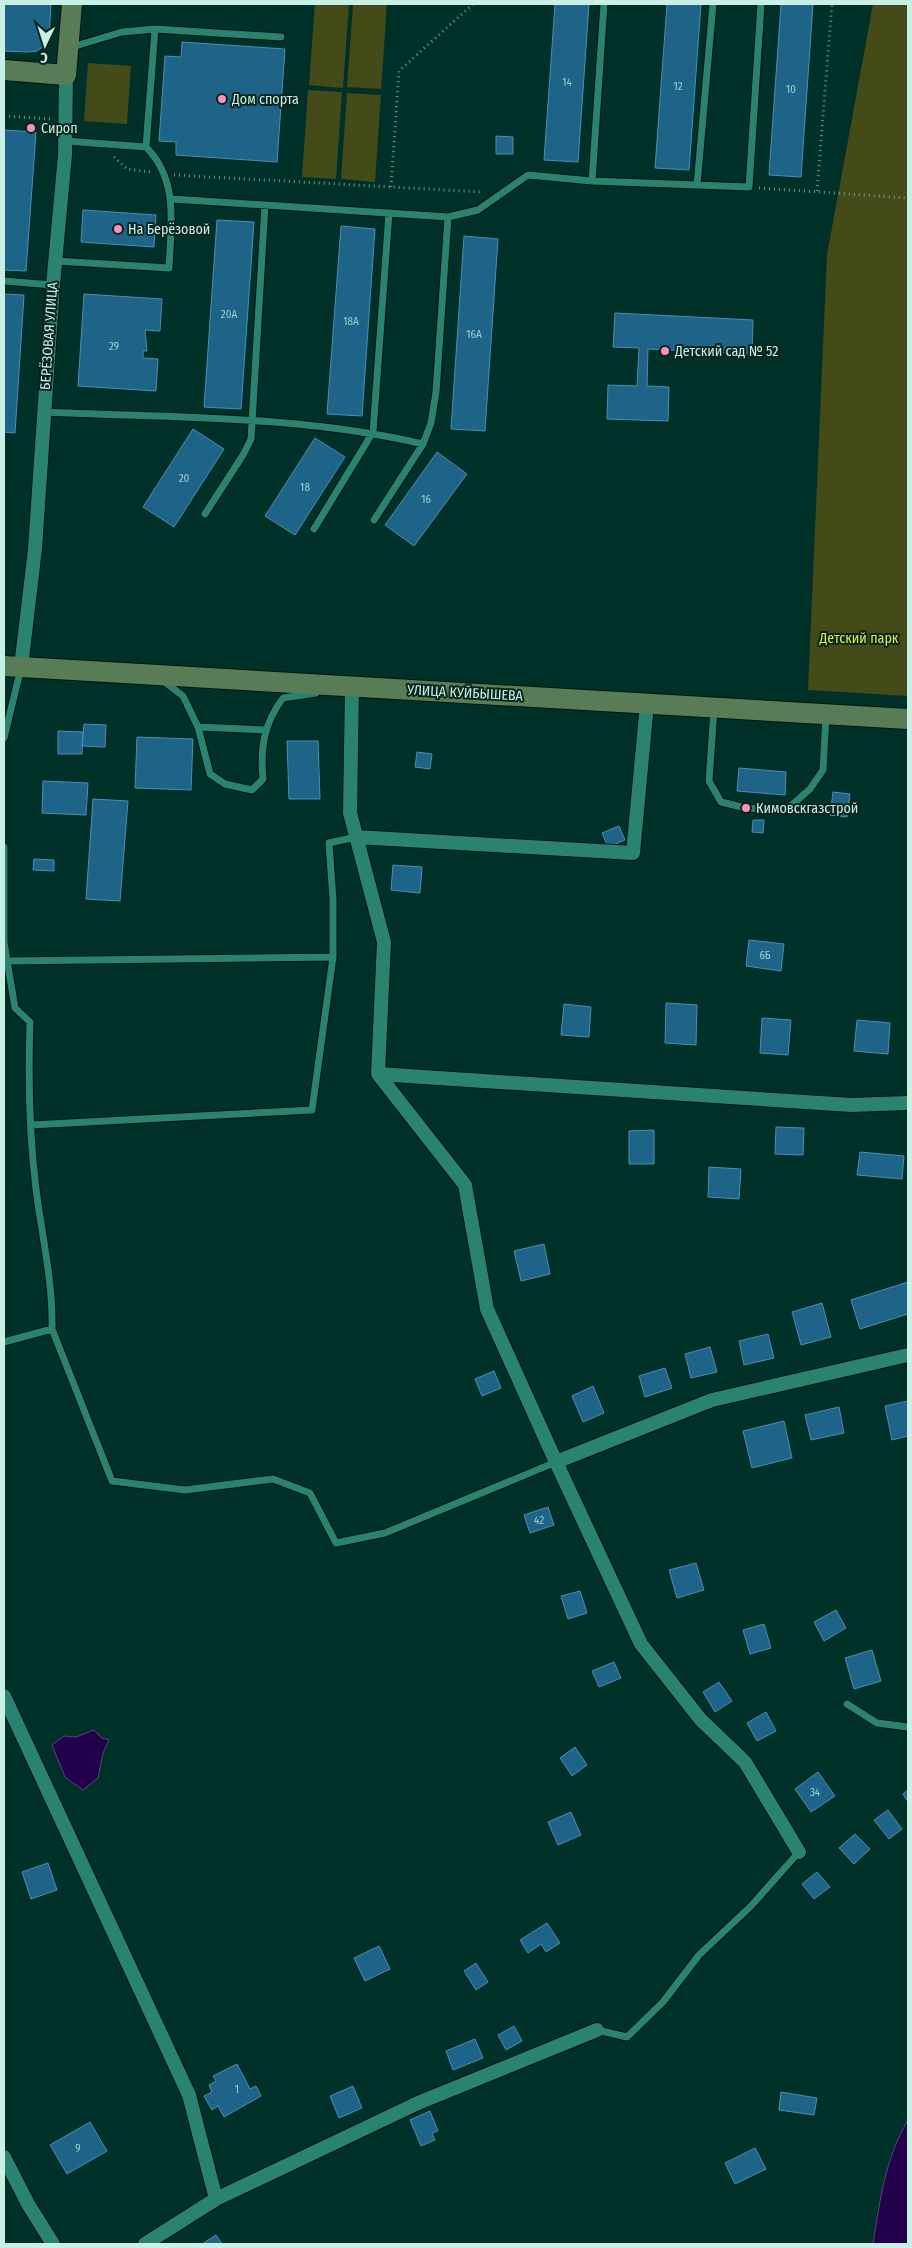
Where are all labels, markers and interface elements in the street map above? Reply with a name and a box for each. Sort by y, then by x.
north arrow [20,20,70,70]
text: С [39,49,48,66]
house number: 14 [562,76,572,89]
house number: 12 [673,80,683,93]
house number: 10 [786,83,796,96]
place label: Дом спорта [231,91,299,108]
marker: Дом спорта [216,93,228,105]
place label: Сироп [41,120,78,137]
marker: Сироп [25,122,37,134]
place label: На Берёзовой [128,221,210,238]
marker: На Берёзовой [112,223,124,235]
street label: БЕРЁЗОВАЯ УЛИЦА [37,281,61,390]
house number: 20А [221,308,237,321]
house number: 18А [343,315,359,328]
house number: 16А [466,328,482,341]
house number: 29 [109,340,119,353]
place label: Детский сад № 52 [674,343,779,360]
marker: Детский сад № 52 [659,345,671,357]
house number: 20 [179,472,190,485]
house number: 18 [300,481,310,494]
house number: 16 [421,493,431,506]
park label: Детский парк [819,630,899,647]
street label: УЛИЦА КУЙБЫШЕВА [406,681,524,705]
place label: Кимовскгазстрой [756,800,858,817]
marker: Кимовскгазстрой [740,802,752,814]
house number: 6Б [759,949,771,962]
house number: 42 [534,1514,544,1527]
house number: 34 [810,1786,821,1799]
house number: 1 [235,2083,239,2096]
house number: 9 [75,2142,81,2155]

